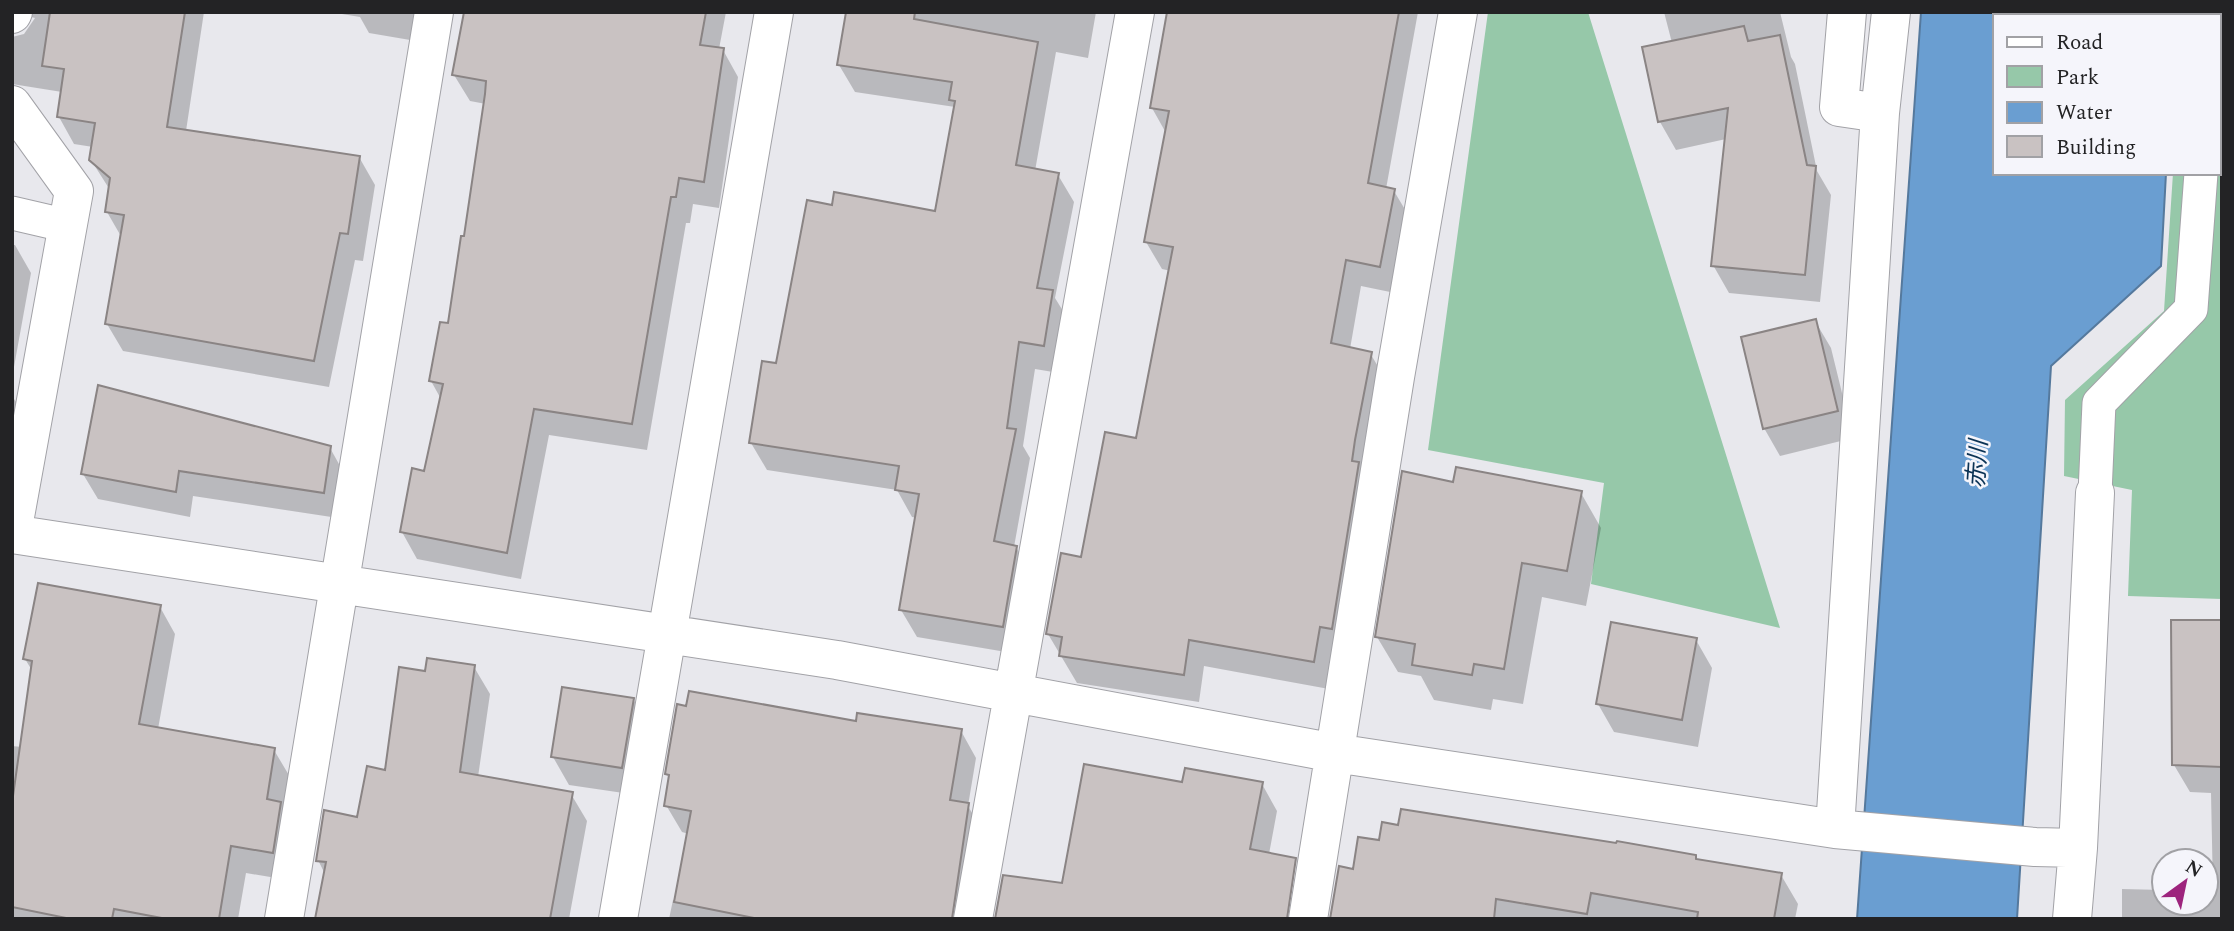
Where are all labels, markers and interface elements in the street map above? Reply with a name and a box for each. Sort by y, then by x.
legend [1993,14,2220,175]
text: Road [2056,27,2103,59]
text: Park [2056,62,2100,94]
text: Water [2056,97,2112,129]
text: Building [2056,132,2136,164]
water label: 赤川 [1958,436,1998,489]
north arrow [2150,847,2220,917]
text: N [2179,853,2208,885]

